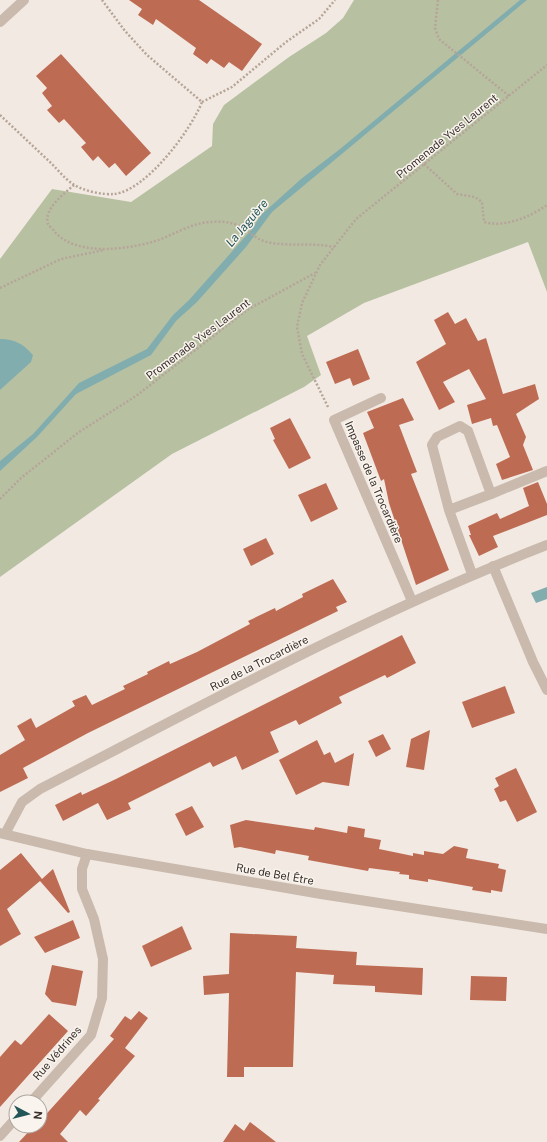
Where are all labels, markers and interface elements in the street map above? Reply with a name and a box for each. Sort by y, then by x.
street label: Promenade Yves Laurent [394,92,500,180]
water label: La Jaguère [223,196,271,250]
street label: Promenade Yves Laurent [144,296,252,382]
street label: Impasse de la Trocardière [343,419,405,545]
street label: Rue de la Trocardière [208,633,310,693]
street label: Rue de Bel Être [235,861,315,887]
street label: Rue Védrines [30,1023,84,1082]
north arrow [8,1094,48,1134]
text: N [31,1110,44,1120]

